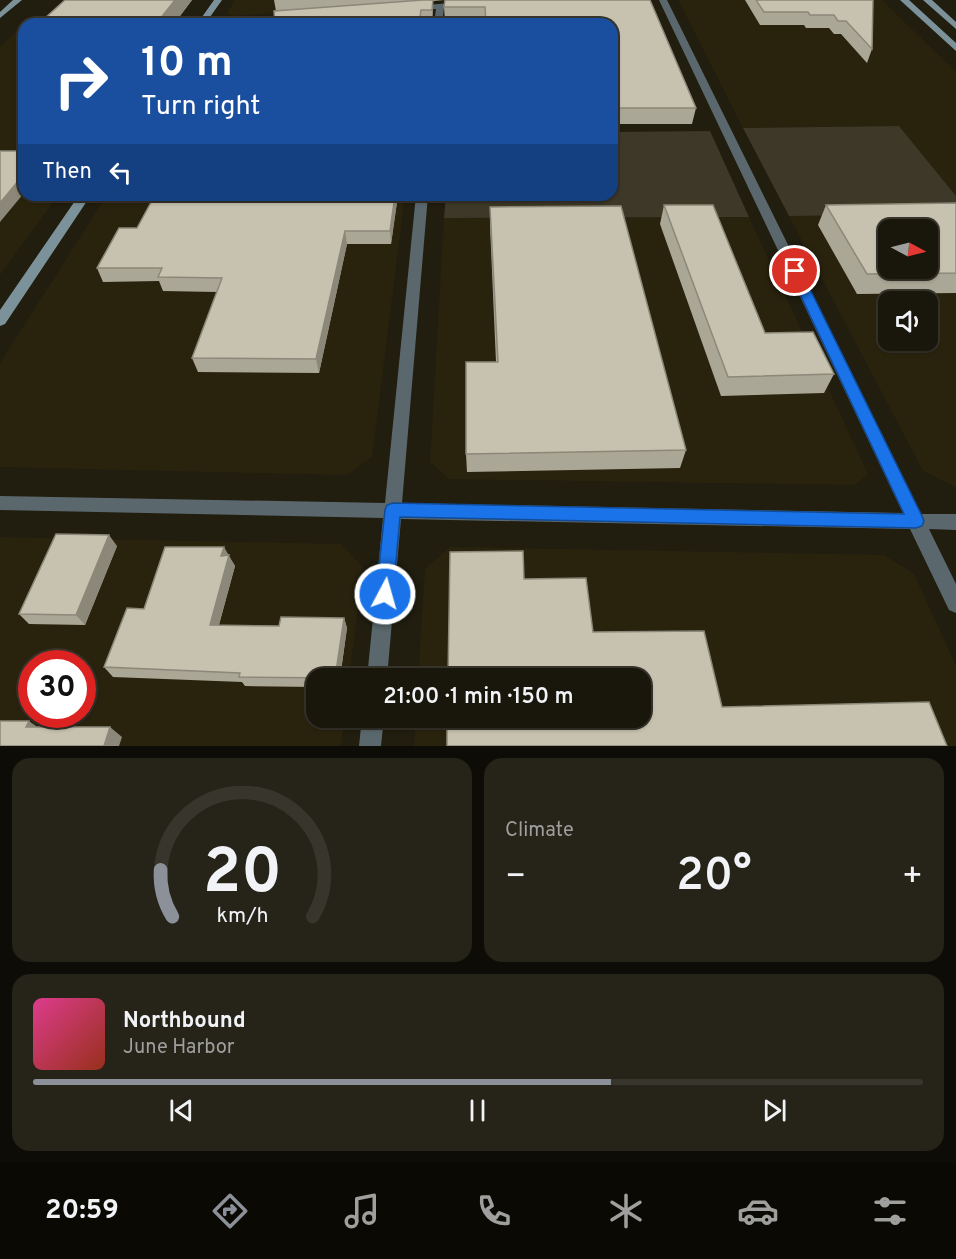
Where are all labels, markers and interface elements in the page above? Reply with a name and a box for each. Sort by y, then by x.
text: 10 m [141,38,233,91]
icon: right [42,42,120,120]
text: Turn right [141,90,260,124]
icon: left [104,156,137,189]
text: Then [42,159,92,186]
north arrow [878,219,938,279]
map controls [878,219,938,351]
pin [769,245,820,296]
icon: arrive [778,254,811,287]
button: sound [878,291,938,351]
position arrow [353,562,417,626]
speed limit sign: 30 [18,650,96,728]
text: 21:00 · 1 min · 150 m [383,684,574,711]
text: Climate [505,818,574,844]
text: 20 [202,836,282,915]
text: 20° [676,849,752,906]
text: − [505,857,526,899]
text: + [902,857,923,899]
text: km/h [216,903,268,930]
text: Northbound [123,1008,246,1035]
text: June Harbor [123,1035,235,1061]
icon: previous [165,1094,198,1127]
icon: pause [461,1094,494,1127]
icon: next [758,1094,791,1127]
icon: directions [209,1190,251,1232]
icon: music [341,1190,383,1232]
icon: phone [473,1190,515,1232]
icon: climate [605,1190,647,1232]
icon: car [737,1190,779,1232]
icon: filters [869,1190,911,1232]
text: 20:59 [45,1194,119,1228]

